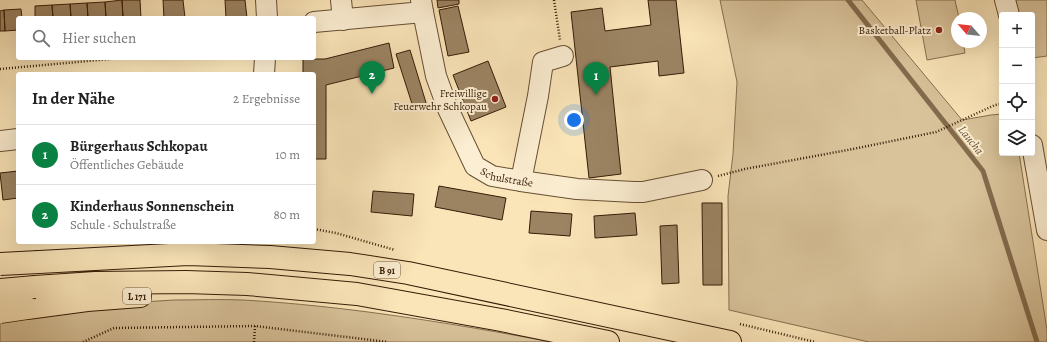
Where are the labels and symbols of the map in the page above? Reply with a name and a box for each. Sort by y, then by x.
north arrow [951,12,987,48]
place label: Basketball-Platz [859,23,931,38]
marker: Basketball-Platz [934,25,944,35]
pin: 2 [359,61,385,94]
pin: 1 [583,62,609,95]
place label: Freiwillige Feuerwehr Schkopau [393,86,487,114]
marker: Freiwillige Feuerwehr Schkopau [490,94,500,104]
your location [564,110,584,130]
water label: Laucha [955,122,988,158]
street label: Schulstraße [478,163,534,190]
road number: B 91 [374,262,400,278]
road number: L 171 [123,288,151,304]

